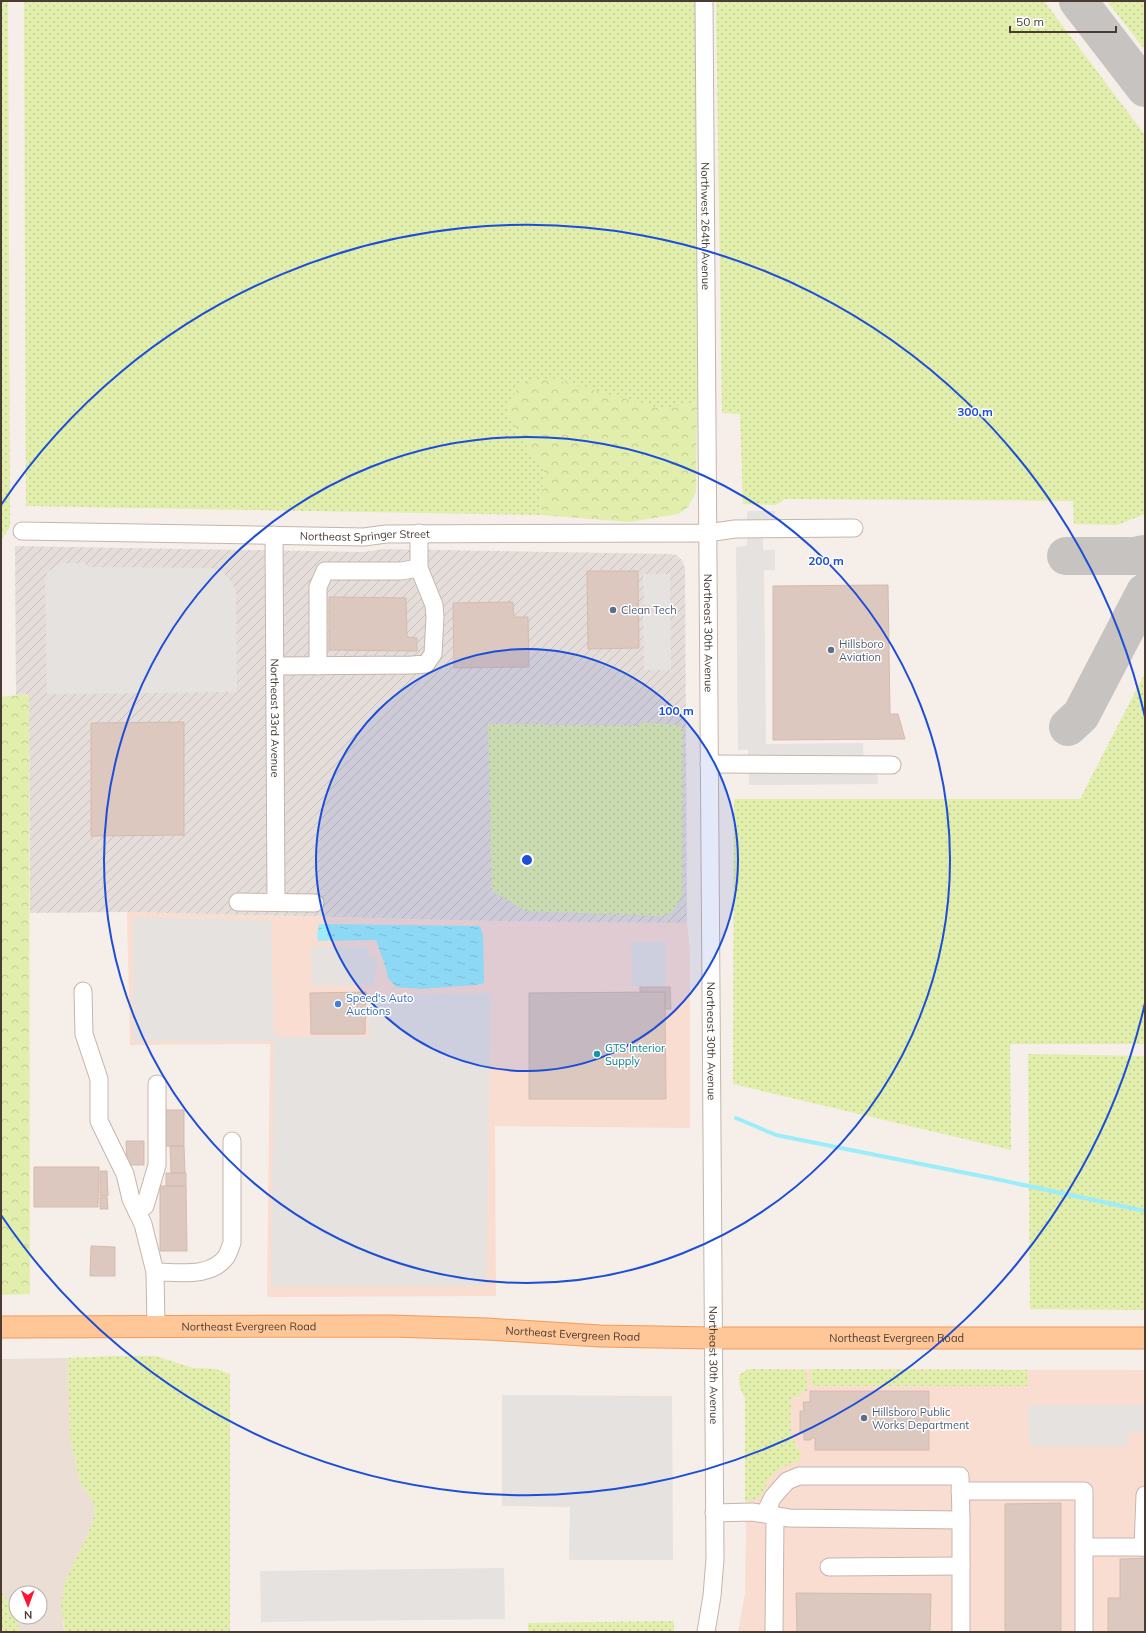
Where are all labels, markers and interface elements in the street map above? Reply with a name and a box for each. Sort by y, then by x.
scale bar [1010,8,1116,34]
text: 50 m [1016,14,1044,29]
street label: Northwest 264th Avenue [698,162,713,290]
text: 300 m [957,404,993,419]
street label: Northeast Springer Street [300,527,430,544]
text: 200 m [808,553,844,568]
street label: Northeast 30th Avenue [701,574,716,692]
place label: Clean Tech [621,603,677,617]
marker: Clean Tech [608,605,618,615]
place label: Hillsboro Aviation [839,637,884,664]
marker: Hillsboro Aviation [826,645,836,655]
street label: Northeast 33rd Avenue [268,659,282,777]
text: 100 m [658,703,694,718]
centre of rings [520,853,534,867]
street label: Northeast 30th Avenue [704,982,719,1100]
place label: Speed's Auto Auctions [346,991,413,1018]
marker: Speed's Auto Auctions [333,999,343,1009]
place label: GTS Interior Supply [605,1041,665,1068]
marker: GTS Interior Supply [592,1049,602,1059]
street label: Northeast 30th Avenue [706,1306,721,1424]
street label: Northeast Evergreen Road [182,1319,316,1334]
street label: Northeast Evergreen Road [505,1323,640,1344]
street label: Northeast Evergreen Road [829,1331,964,1345]
place label: Hillsboro Public Works Department [872,1405,969,1432]
marker: Hillsboro Public Works Department [859,1413,869,1423]
north arrow [8,1585,48,1625]
text: N [24,1608,32,1622]

